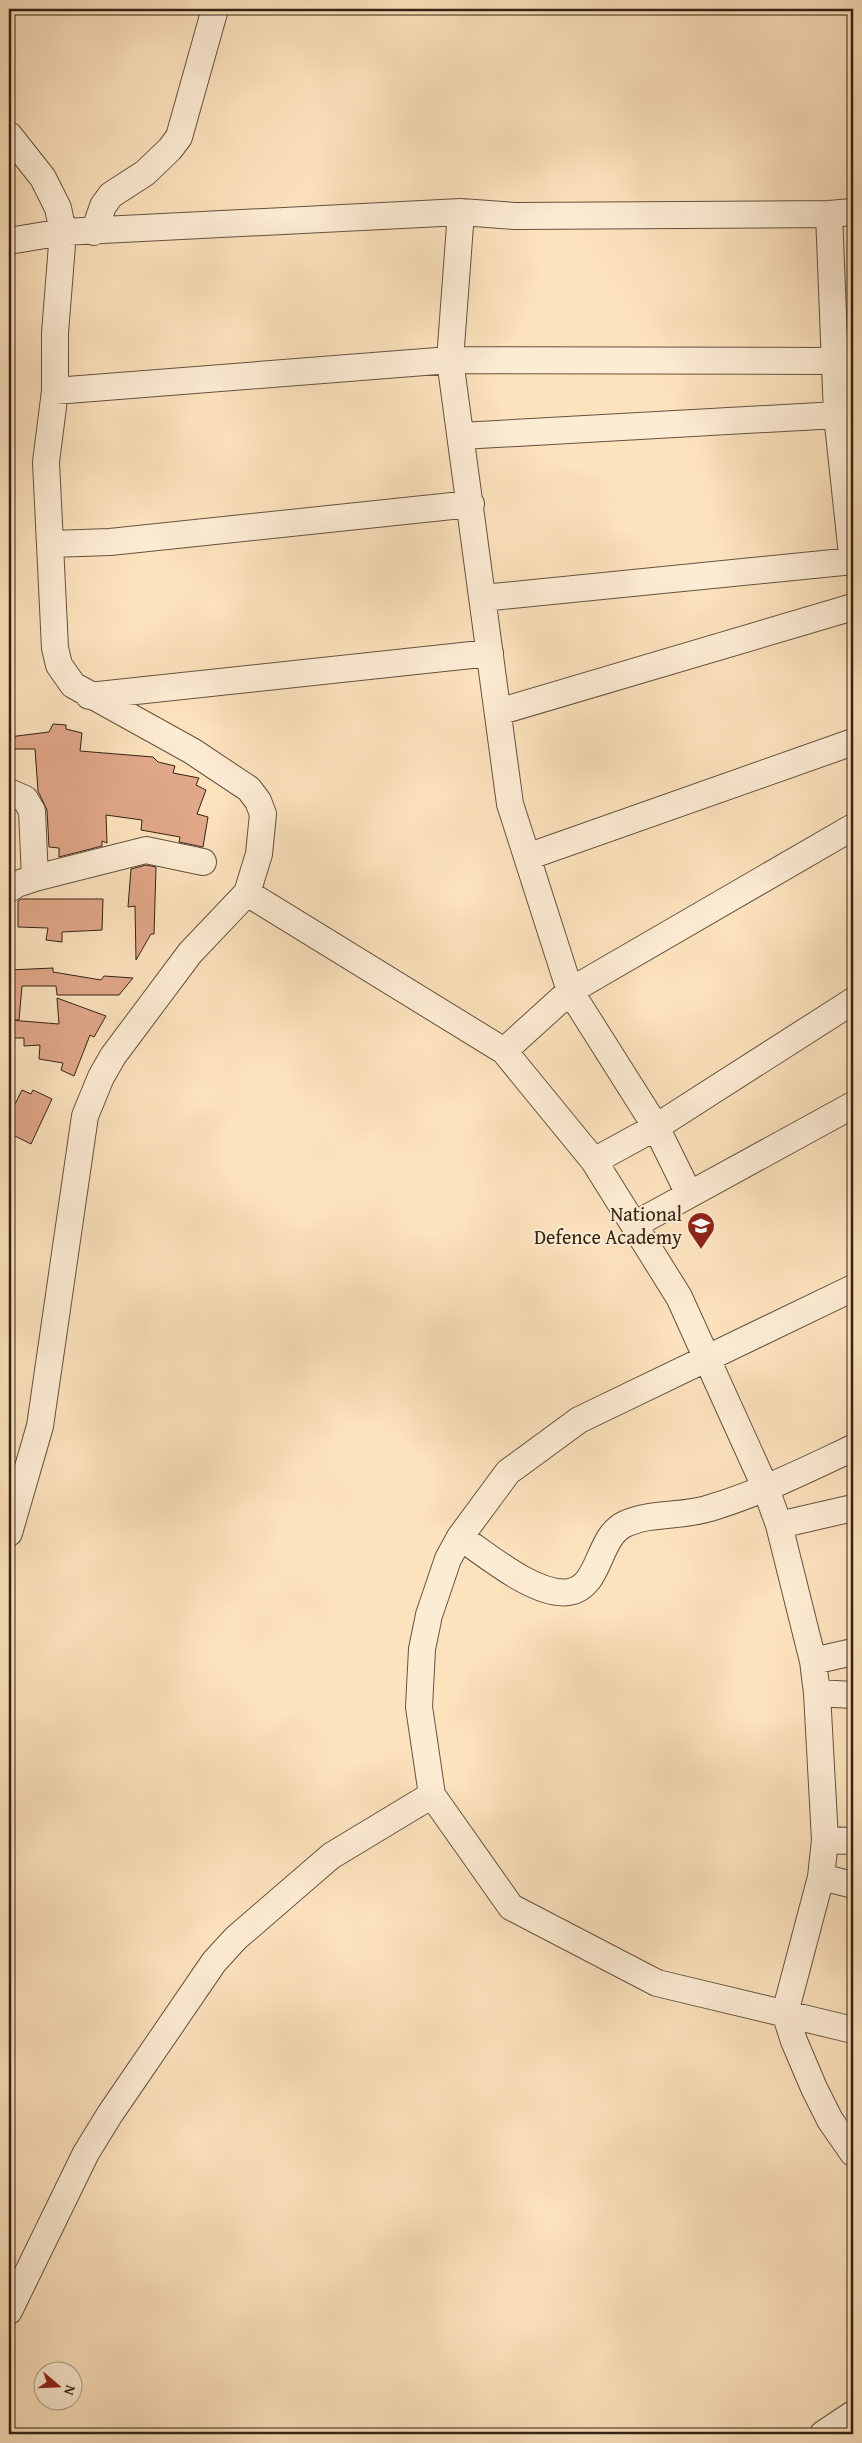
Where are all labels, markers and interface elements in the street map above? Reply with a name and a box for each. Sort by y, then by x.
place label: National Defence Academy [534,1199,682,1251]
school or university icon: National Defence Academy [686,1211,716,1250]
north arrow [32,2360,82,2410]
text: N [59,2383,81,2399]

